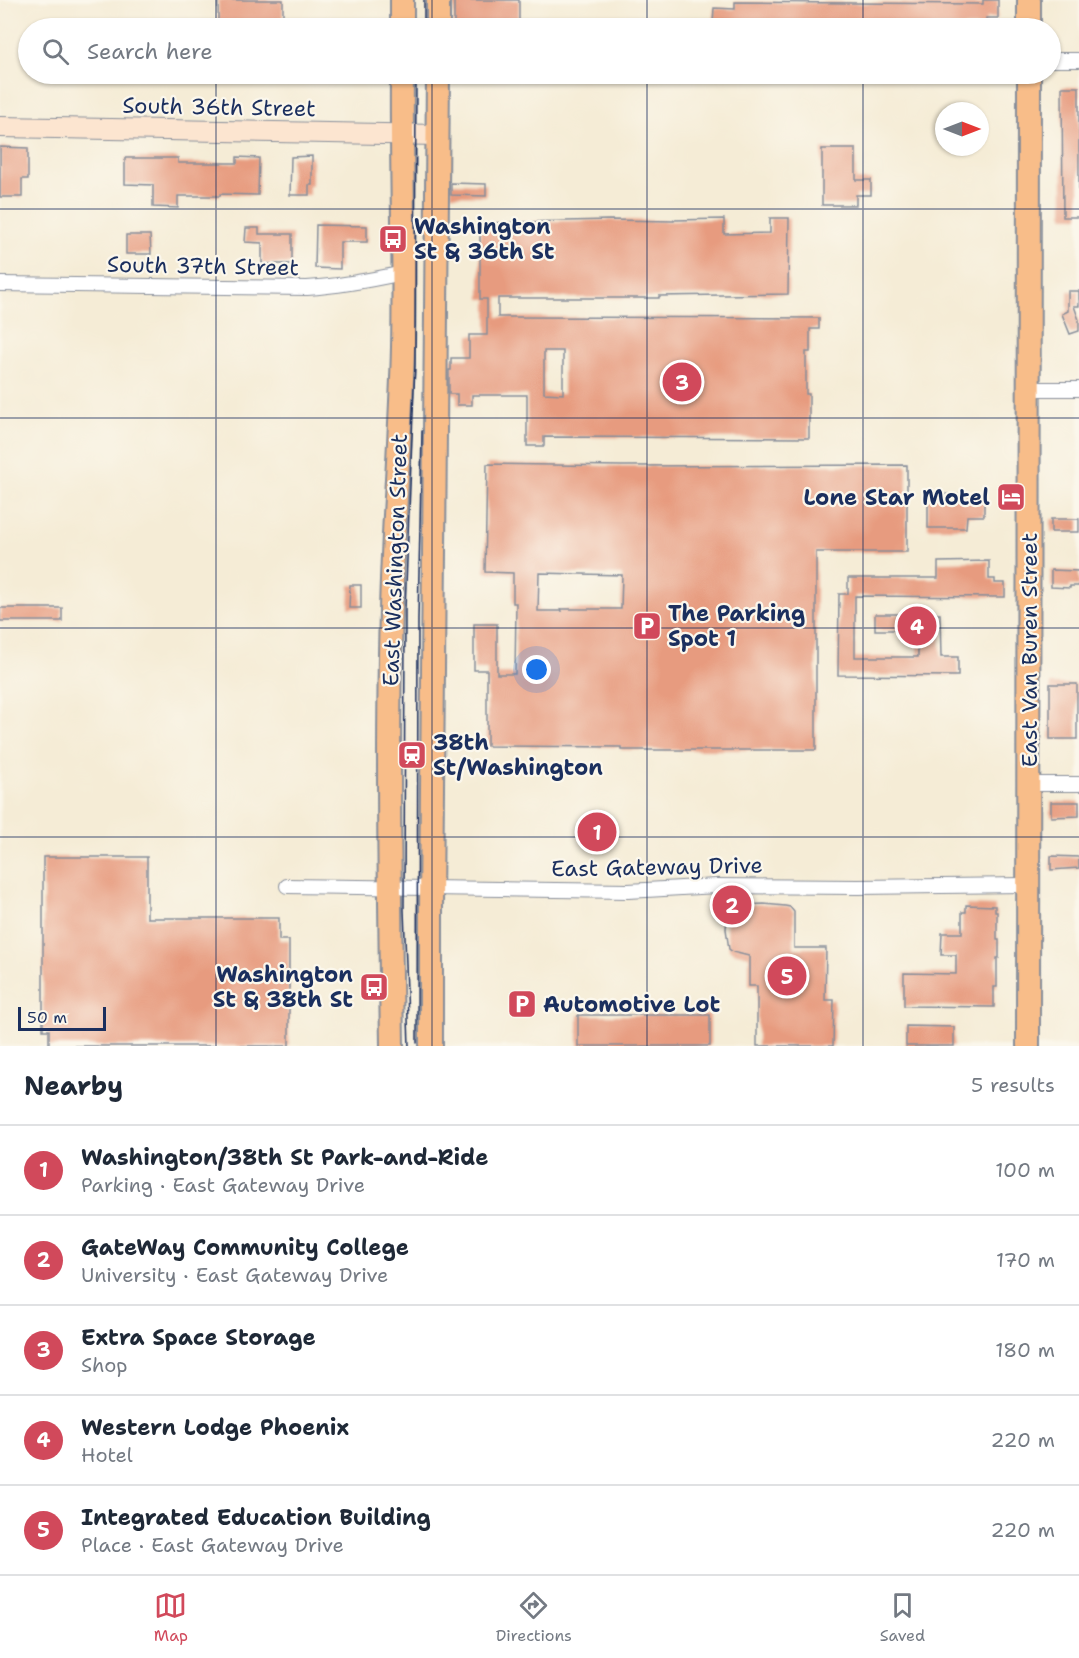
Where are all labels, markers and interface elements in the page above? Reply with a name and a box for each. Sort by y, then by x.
search box [18,18,1061,84]
icon: search [39,35,72,68]
text: Search here [87,37,213,66]
street label: South 36th Street [122,91,316,123]
north arrow [935,102,989,156]
place label: Washington St & 36th St [414,212,555,266]
bus stop icon: Washington St & 36th St [377,223,409,255]
street label: South 37th Street [107,250,299,282]
pin: 3 [662,360,702,404]
street label: East Washington Street [376,433,414,687]
hotel icon: Lone Star Motel [995,481,1027,513]
place label: Lone Star Motel [803,483,990,512]
street label: East Van Buren Street [1015,533,1044,767]
place label: The Parking Spot 1 [668,599,805,653]
pin: 4 [898,604,936,648]
parking icon: The Parking Spot 1 [631,610,663,642]
your location [522,655,551,684]
place label: 38th St/Washington [433,728,603,782]
station icon: 38th St/Washington [396,739,428,771]
pin: 1 [578,810,616,854]
street label: East Gateway Drive [551,851,763,883]
pin: 2 [712,882,752,928]
pin: 5 [768,954,806,998]
place label: Washington St & 38th St [213,960,353,1014]
bus stop icon: Washington St & 38th St [358,971,390,1003]
parking icon: Automotive Lot [506,988,538,1020]
place label: Automotive Lot [543,990,721,1019]
scale bar [18,1004,106,1032]
text: 50 m [27,1007,67,1028]
text: Nearby [24,1068,123,1103]
text: 5 results [971,1072,1055,1098]
text: Washington/38th St Park-and-Ride [81,1143,488,1172]
text: 1 [39,1157,48,1183]
text: 100 m [995,1157,1055,1183]
text: Parking · East Gateway Drive [81,1172,365,1198]
text: GateWay Community College [81,1233,409,1262]
text: 2 [37,1247,51,1273]
text: 170 m [996,1247,1055,1273]
text: University · East Gateway Drive [81,1262,388,1288]
text: Extra Space Storage [81,1323,316,1352]
text: 3 [37,1337,51,1363]
text: 180 m [995,1337,1055,1363]
text: Shop [81,1352,128,1378]
text: Western Lodge Phoenix [81,1413,349,1442]
text: 4 [37,1427,51,1453]
text: 220 m [991,1427,1055,1453]
text: Hotel [81,1442,133,1468]
text: Integrated Education Building [81,1503,431,1532]
text: 5 [37,1517,50,1543]
text: 220 m [991,1517,1055,1543]
text: Place · East Gateway Drive [81,1532,344,1558]
tab: Map [154,1589,188,1646]
tab: Directions [496,1589,572,1646]
tab: Saved [880,1589,925,1646]

